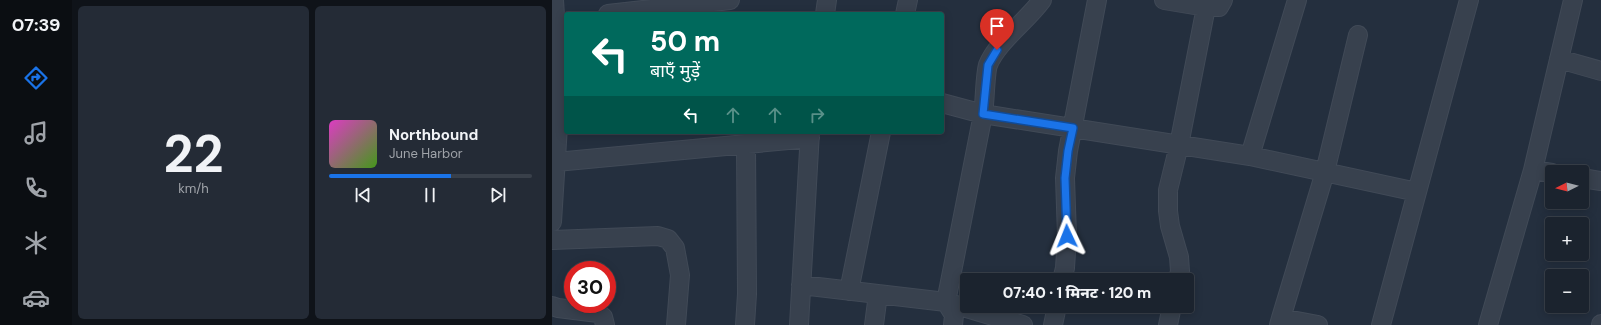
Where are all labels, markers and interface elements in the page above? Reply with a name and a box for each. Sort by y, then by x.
pin [980,9,1014,50]
text: 07:39 [12,13,60,37]
icon: arrive [986,15,1008,37]
text: 50 m [650,23,720,60]
icon: left [584,28,636,80]
text: बाएँ मुड़ें [650,59,700,83]
icon: directions [22,64,50,92]
icon: left [680,104,702,126]
icon: ahead [722,104,744,126]
icon: ahead [764,104,786,126]
icon: right [806,104,828,126]
icon: music [22,119,50,147]
text: 22 [163,120,224,188]
text: Northbound [389,125,478,145]
text: June Harbor [389,145,463,162]
north arrow [1545,165,1589,209]
map controls [1545,165,1589,313]
icon: phone [22,174,50,202]
text: km/h [178,180,209,197]
icon: previous [352,184,374,206]
icon: pause [419,184,441,206]
icon: next [487,184,509,206]
position arrow [1046,215,1088,257]
button: + [1545,217,1589,261]
icon: climate [22,229,50,257]
speed limit sign: 30 [564,261,616,313]
button: − [1545,269,1589,313]
text: 07:40 · 1 मिनट · 120 m [1003,283,1151,303]
icon: car [22,284,50,312]

